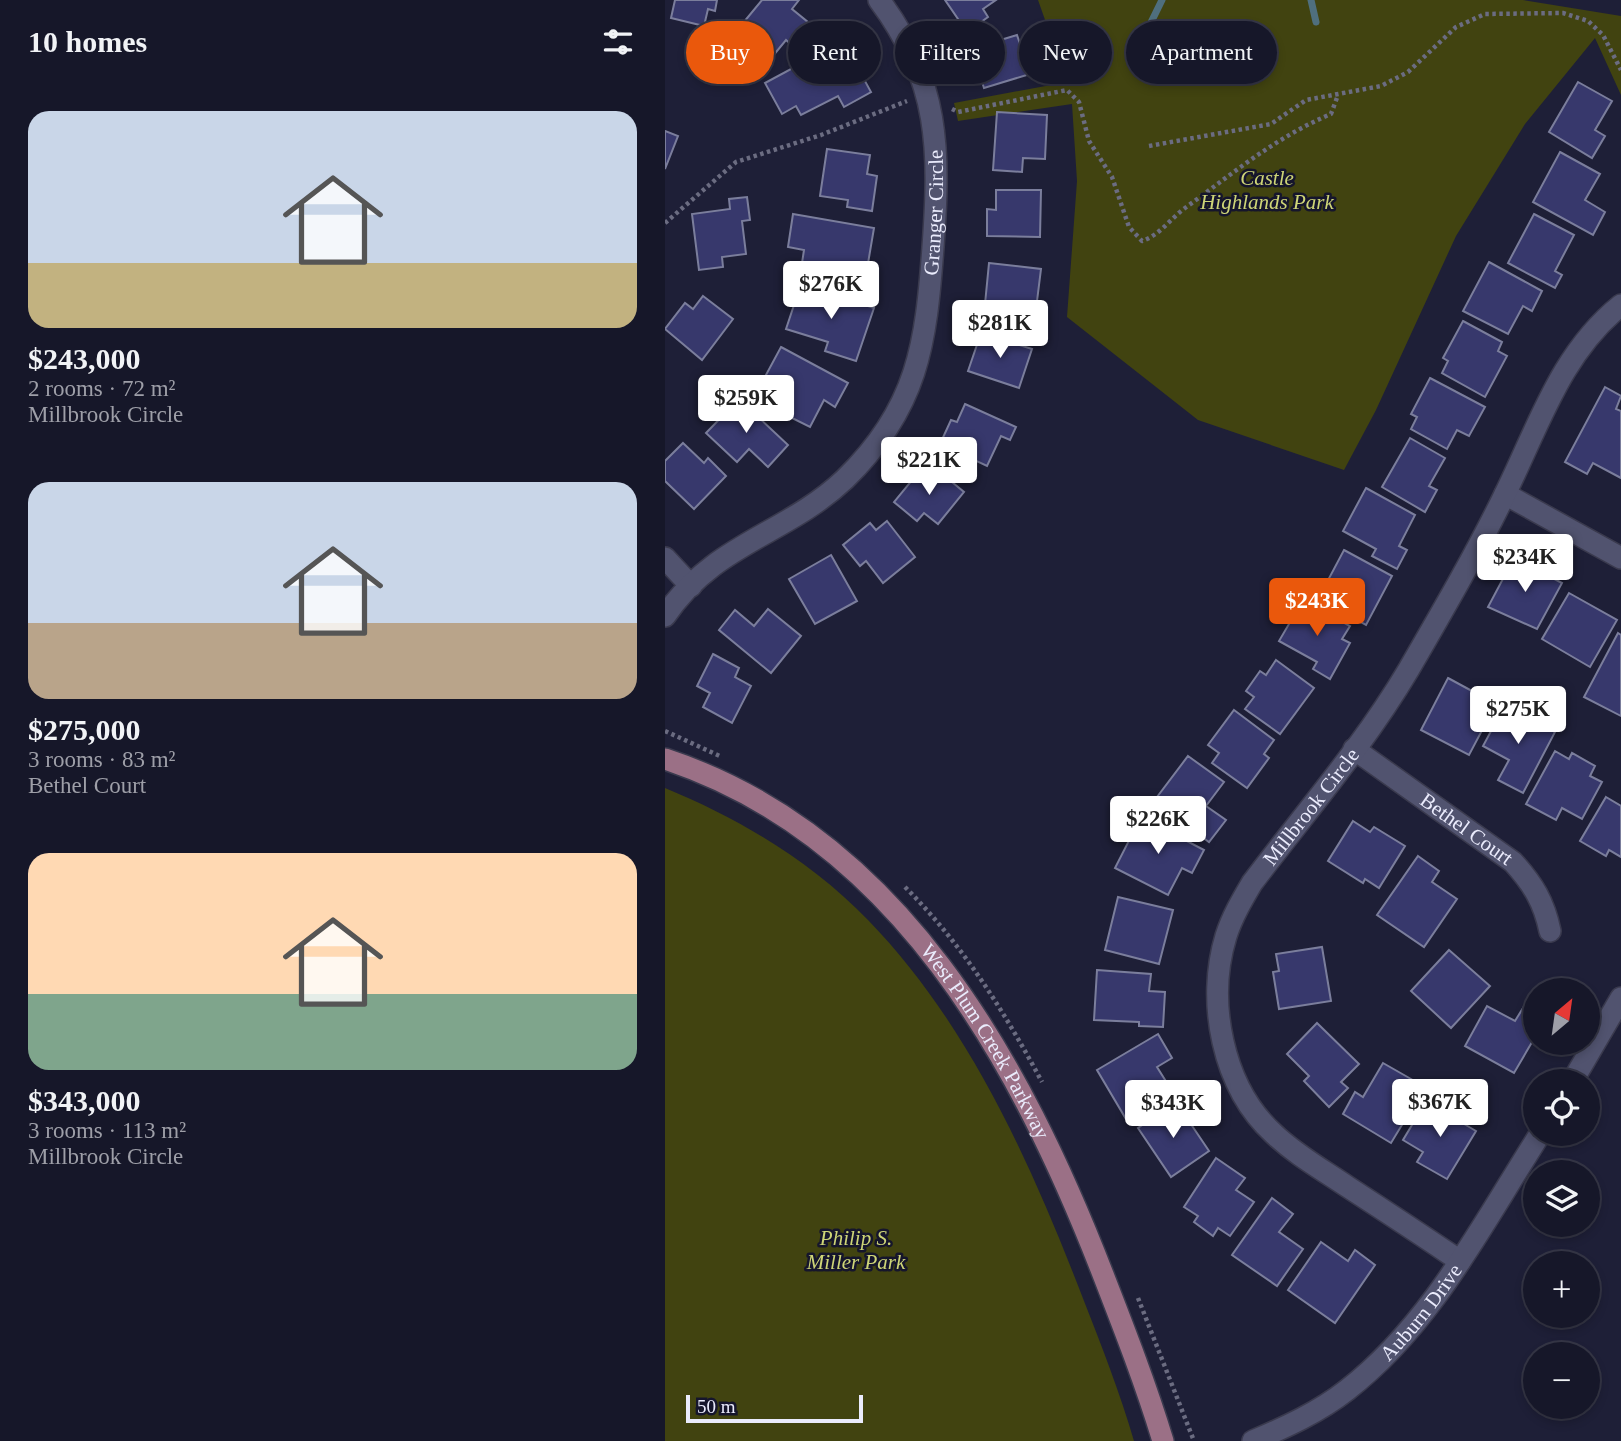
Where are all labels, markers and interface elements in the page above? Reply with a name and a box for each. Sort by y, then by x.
chip: Buy [686,21,774,84]
chip: Rent [788,21,881,84]
chip: Filters [895,21,1005,84]
chip: New [1019,21,1112,84]
chip: Apartment [1126,21,1277,84]
icon: filters [599,23,637,61]
text: 10 homes [28,25,147,58]
street label: Granger Circle [919,149,948,276]
icon: home [270,157,396,283]
park label: Castle Highlands Park [1199,166,1334,214]
pin: $276K [782,262,880,321]
text: $276K [799,271,863,296]
pin: $281K [951,300,1049,360]
text: $281K [968,310,1032,335]
text: $243,000 [28,342,141,375]
text: 2 rooms · 72 m² [28,376,175,401]
pin: $259K [697,376,795,435]
text: $259K [714,385,778,410]
text: Millbrook Circle [28,402,183,427]
pin: $221K [880,438,978,497]
text: $221K [897,447,961,472]
icon: home [270,528,396,654]
pin: $234K [1476,534,1574,594]
text: $234K [1493,544,1557,569]
pin: $243K [1268,578,1366,638]
text: $243K [1285,588,1349,613]
pin: $275K [1469,686,1567,746]
text: $275K [1486,696,1550,721]
text: $275,000 [28,713,141,746]
street label: Millbrook Circle [1258,743,1364,870]
text: 3 rooms · 83 m² [28,747,175,772]
text: Bethel Court [28,773,146,798]
street label: Bethel Court [1416,788,1518,870]
pin: $226K [1109,796,1207,856]
text: $226K [1126,806,1190,831]
icon: home [270,899,396,1025]
street label: West Plum Creek Parkway [916,939,1055,1143]
north arrow [1523,978,1599,1055]
map controls [1523,978,1600,1419]
button: locate [1523,1069,1600,1146]
pin: $343K [1124,1080,1222,1140]
pin: $367K [1391,1080,1489,1139]
text: $343,000 [28,1084,141,1117]
text: $367K [1408,1089,1472,1114]
text: $343K [1141,1090,1205,1115]
text: 3 rooms · 113 m² [28,1118,186,1143]
text: Millbrook Circle [28,1144,183,1169]
button: layers [1523,1160,1600,1237]
park label: Philip S. Miller Park [806,1226,906,1274]
button: + [1523,1251,1600,1328]
street label: Auburn Drive [1375,1259,1467,1366]
button: − [1523,1342,1600,1419]
scale bar [686,1392,863,1424]
text: 50 m [697,1396,736,1417]

